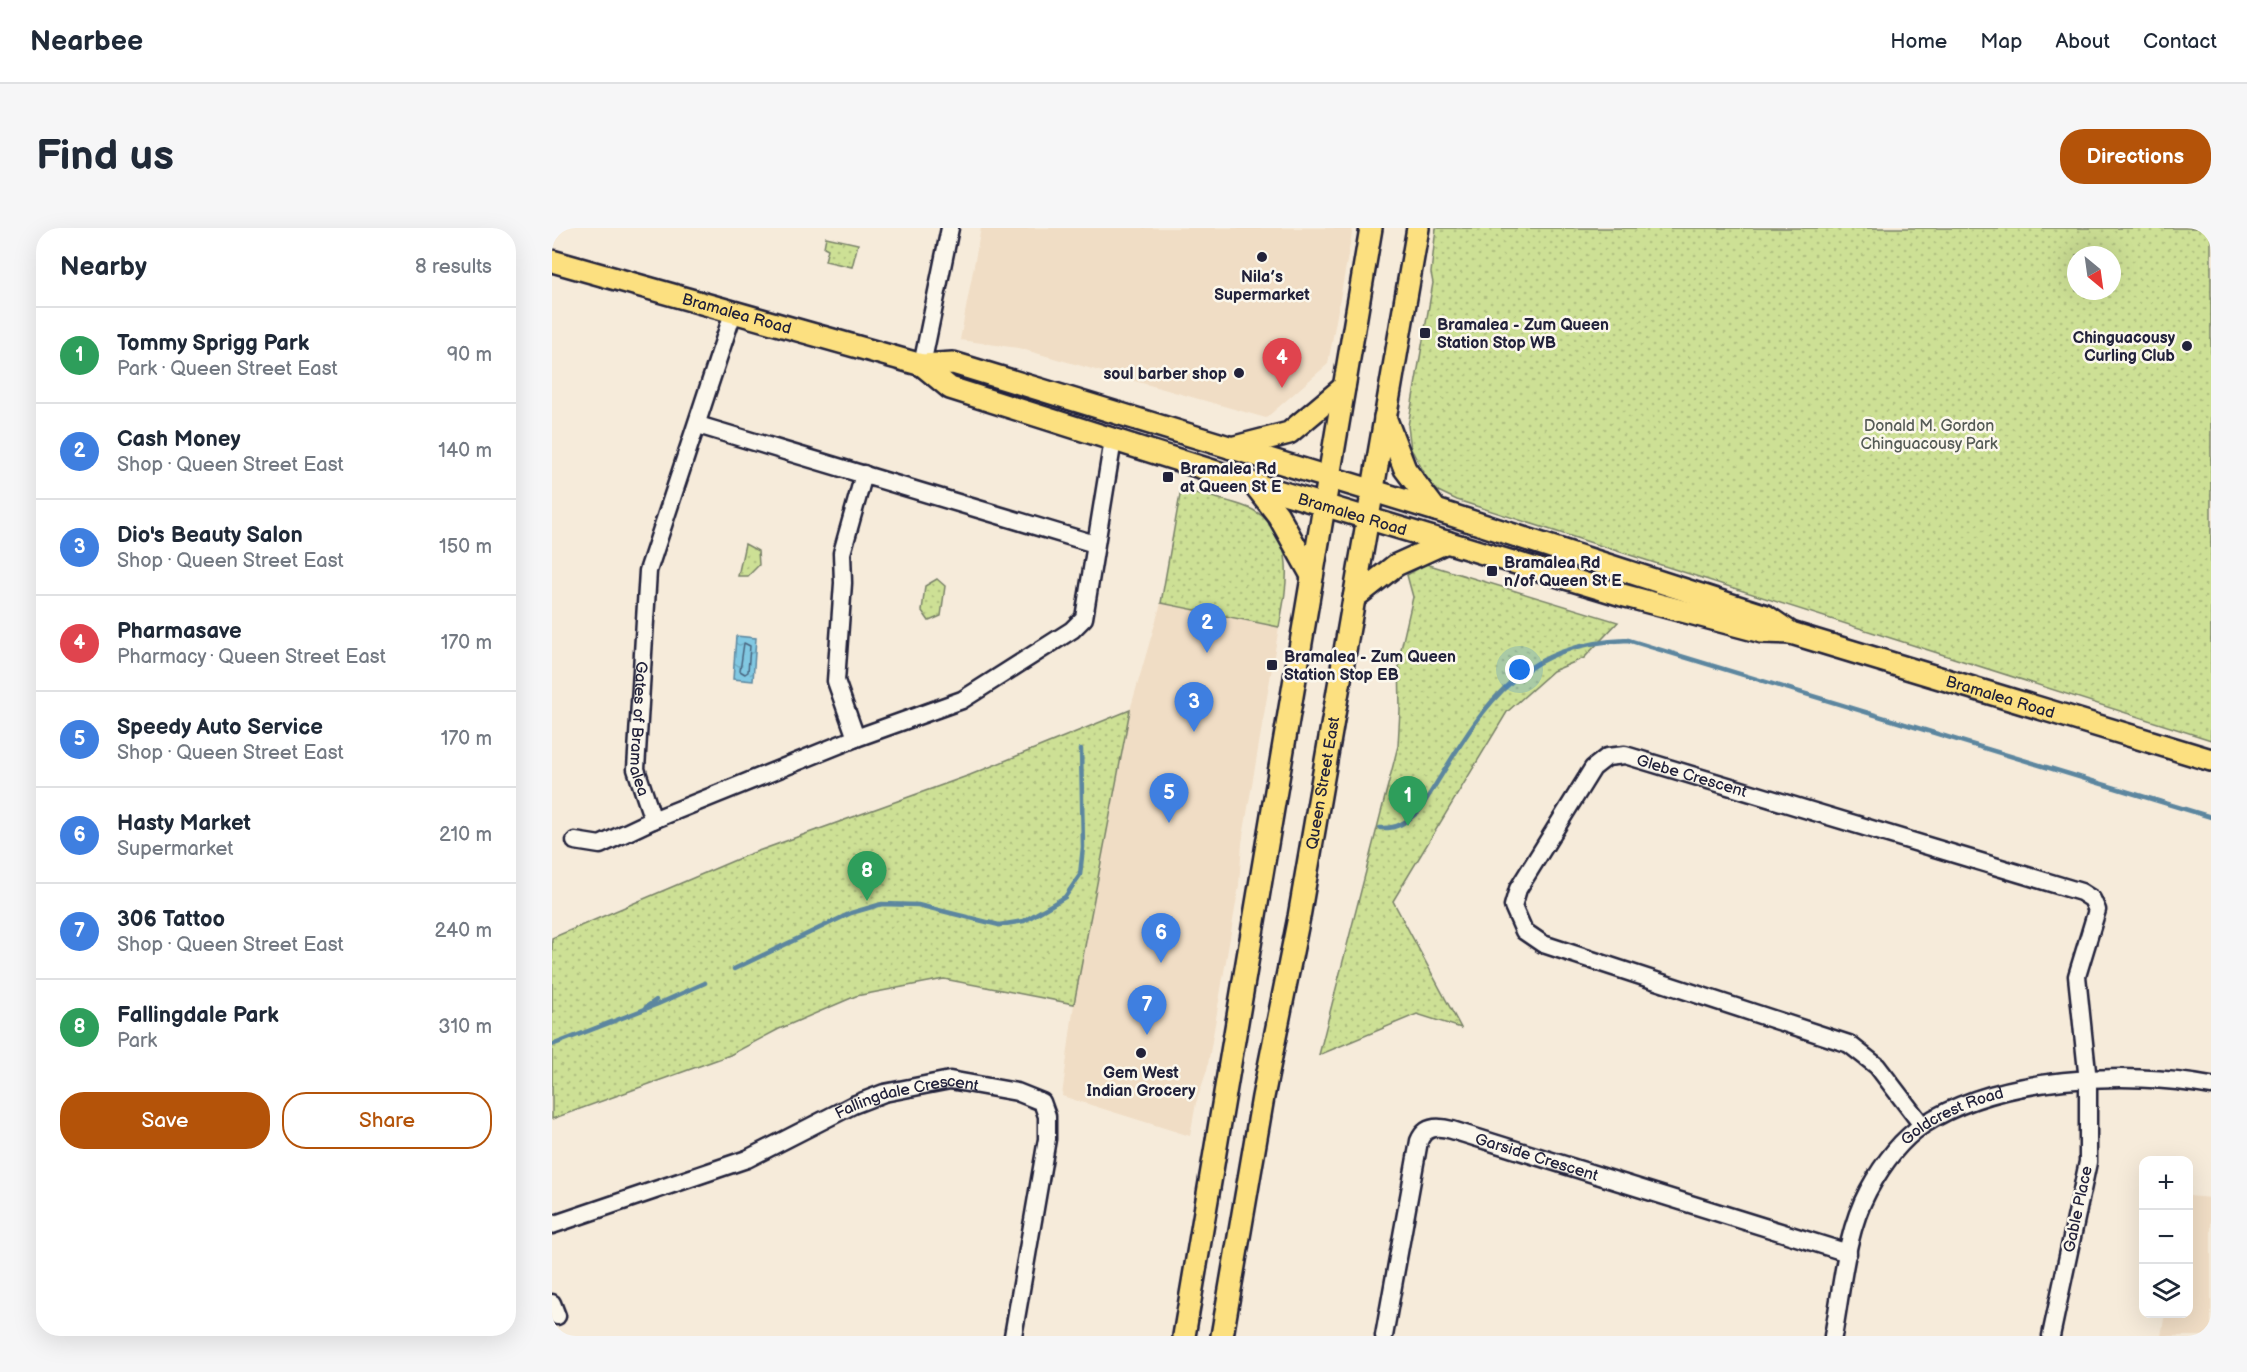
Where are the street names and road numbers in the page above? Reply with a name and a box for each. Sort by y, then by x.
street label: Bramalea Road [680,290,793,339]
street label: Bramalea Road [1295,490,1409,541]
street label: Gates of Bramalea [624,661,652,799]
street label: Bramalea Road [1943,672,2057,723]
street label: Queen Street East [1303,715,1344,851]
street label: Glebe Crescent [1634,751,1749,802]
street label: Fallingdale Crescent [832,1072,980,1124]
street label: Goldcrest Road [1897,1084,2006,1150]
street label: Garside Crescent [1473,1130,1600,1186]
street label: Gable Place [2060,1164,2097,1254]

